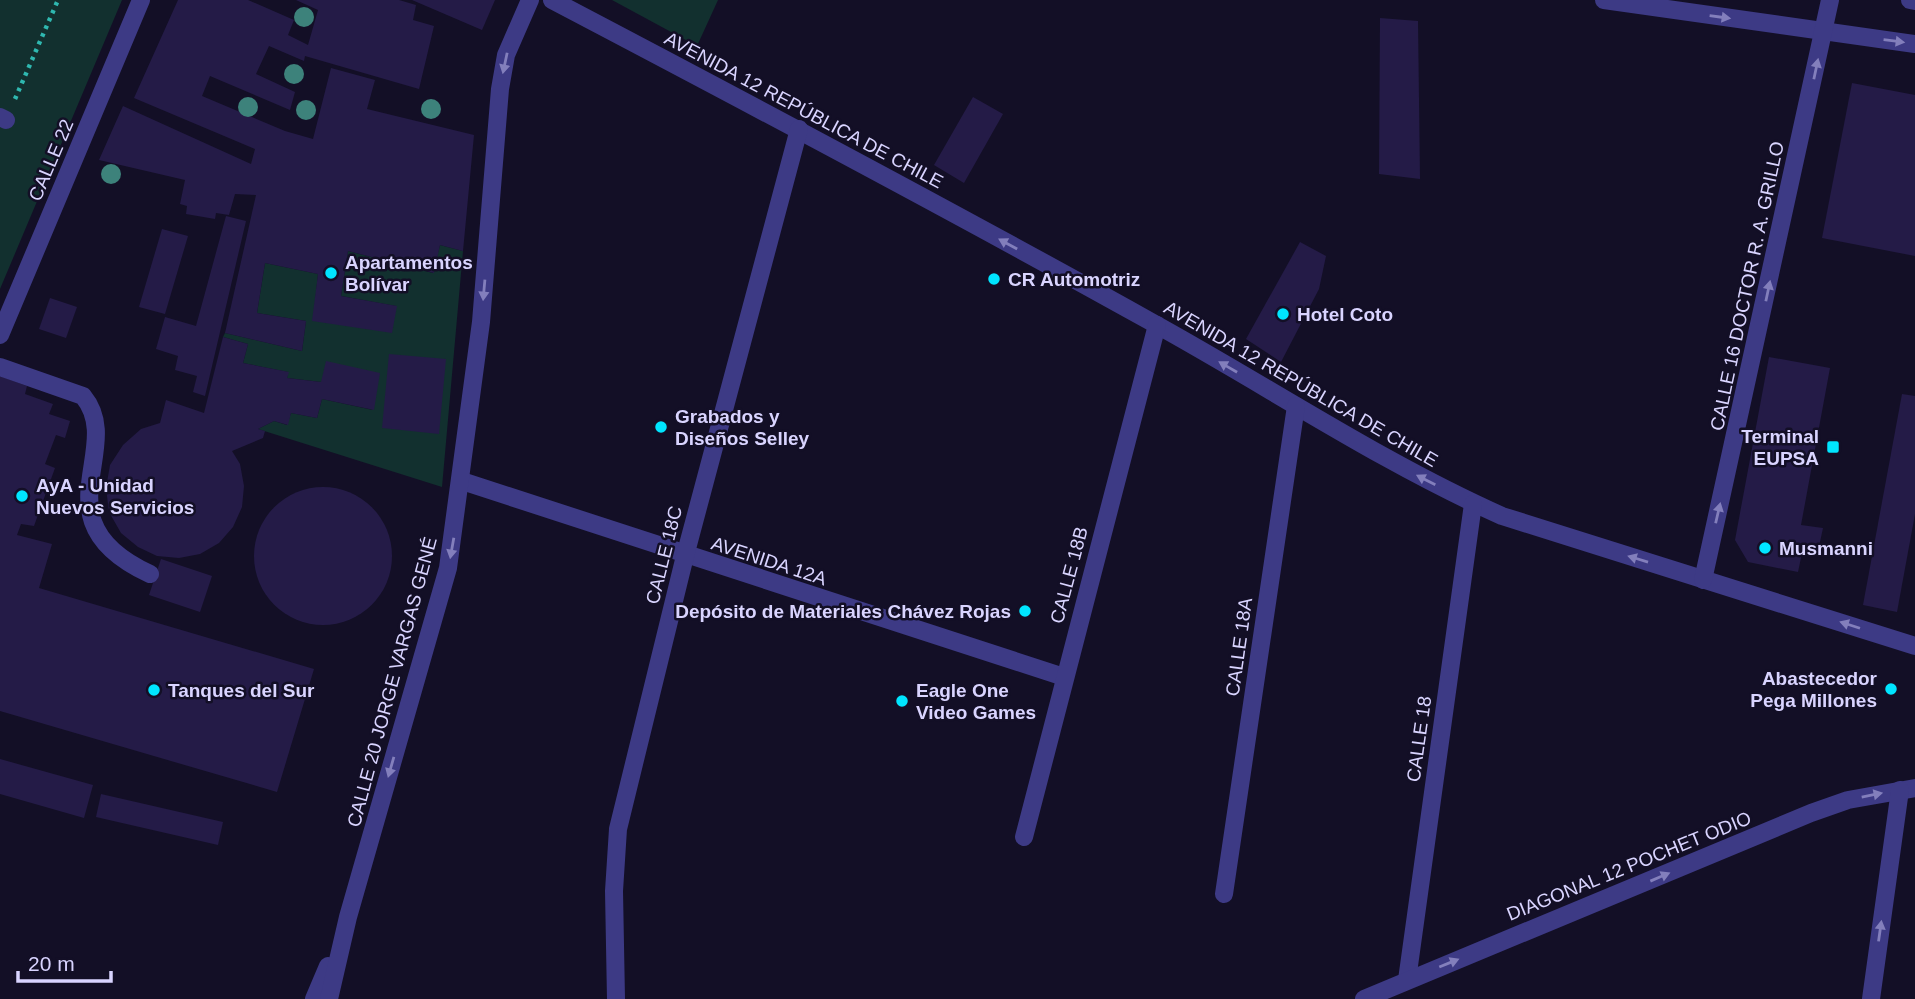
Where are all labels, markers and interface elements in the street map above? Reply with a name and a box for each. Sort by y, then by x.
one-way arrow [1710,12,1732,23]
street label: AVENIDA 12 REPÚBLICA DE CHILE [661,27,947,193]
one-way arrow [1883,36,1905,47]
one-way arrow [500,52,511,74]
one-way arrow [1811,58,1822,80]
street label: CALLE 22 [24,116,78,204]
street label: CALLE 16 DOCTOR R. A. GRILLO [1706,139,1788,433]
one-way arrow [998,238,1018,250]
place label: Apartamentos Bolívar [345,252,473,295]
marker: Apartamentos Bolívar [323,265,339,281]
place label: CR Automotriz [1008,269,1140,290]
marker: CR Automotriz [986,271,1002,287]
one-way arrow [478,279,489,301]
one-way arrow [1762,280,1773,302]
street label: AVENIDA 12 REPÚBLICA DE CHILE [1161,297,1441,471]
place label: Hotel Coto [1297,304,1393,325]
marker: Hotel Coto [1275,306,1291,322]
one-way arrow [1219,360,1238,373]
place label: Grabados y Diseños Selley [675,406,810,449]
marker: Grabados y Diseños Selley [653,419,669,435]
place label: Terminal EUPSA [1741,426,1819,469]
marker: Terminal EUPSA [1825,439,1841,455]
one-way arrow [1416,474,1436,485]
place label: AyA - Unidad Nuevos Servicios [36,475,194,518]
marker: AyA - Unidad Nuevos Servicios [14,488,30,504]
one-way arrow [1713,502,1724,524]
street label: CALLE 18C [642,504,686,606]
street label: CALLE 18B [1046,524,1092,626]
street label: AVENIDA 12A [709,532,830,590]
street label: CALLE 20 JORGE VARGAS GENÉ [343,535,441,829]
one-way arrow [446,537,457,559]
place label: Musmanni [1779,538,1873,559]
marker: Musmanni [1757,540,1773,556]
one-way arrow [1627,554,1648,564]
street label: CALLE 18A [1222,596,1256,698]
place label: Depósito de Materiales Chávez Rojas [675,601,1011,622]
marker: Depósito de Materiales Chávez Rojas [1017,603,1033,619]
one-way arrow [1839,619,1860,630]
place label: Abastecedor Pega Millones [1750,668,1878,711]
place label: Tanques del Sur [168,680,315,701]
place label: Eagle One Video Games [916,680,1036,723]
marker: Abastecedor Pega Millones [1883,681,1899,697]
marker: Tanques del Sur [146,682,162,698]
marker: Eagle One Video Games [894,693,910,709]
street label: CALLE 18 [1403,695,1435,783]
one-way arrow [385,757,395,778]
one-way arrow [1861,790,1883,801]
street label: DIAGONAL 12 POCHET ODIO [1504,807,1754,925]
one-way arrow [1650,872,1671,883]
one-way arrow [1875,920,1886,942]
scale bar [18,940,110,984]
text: 20 m [28,952,75,975]
one-way arrow [1439,957,1460,968]

